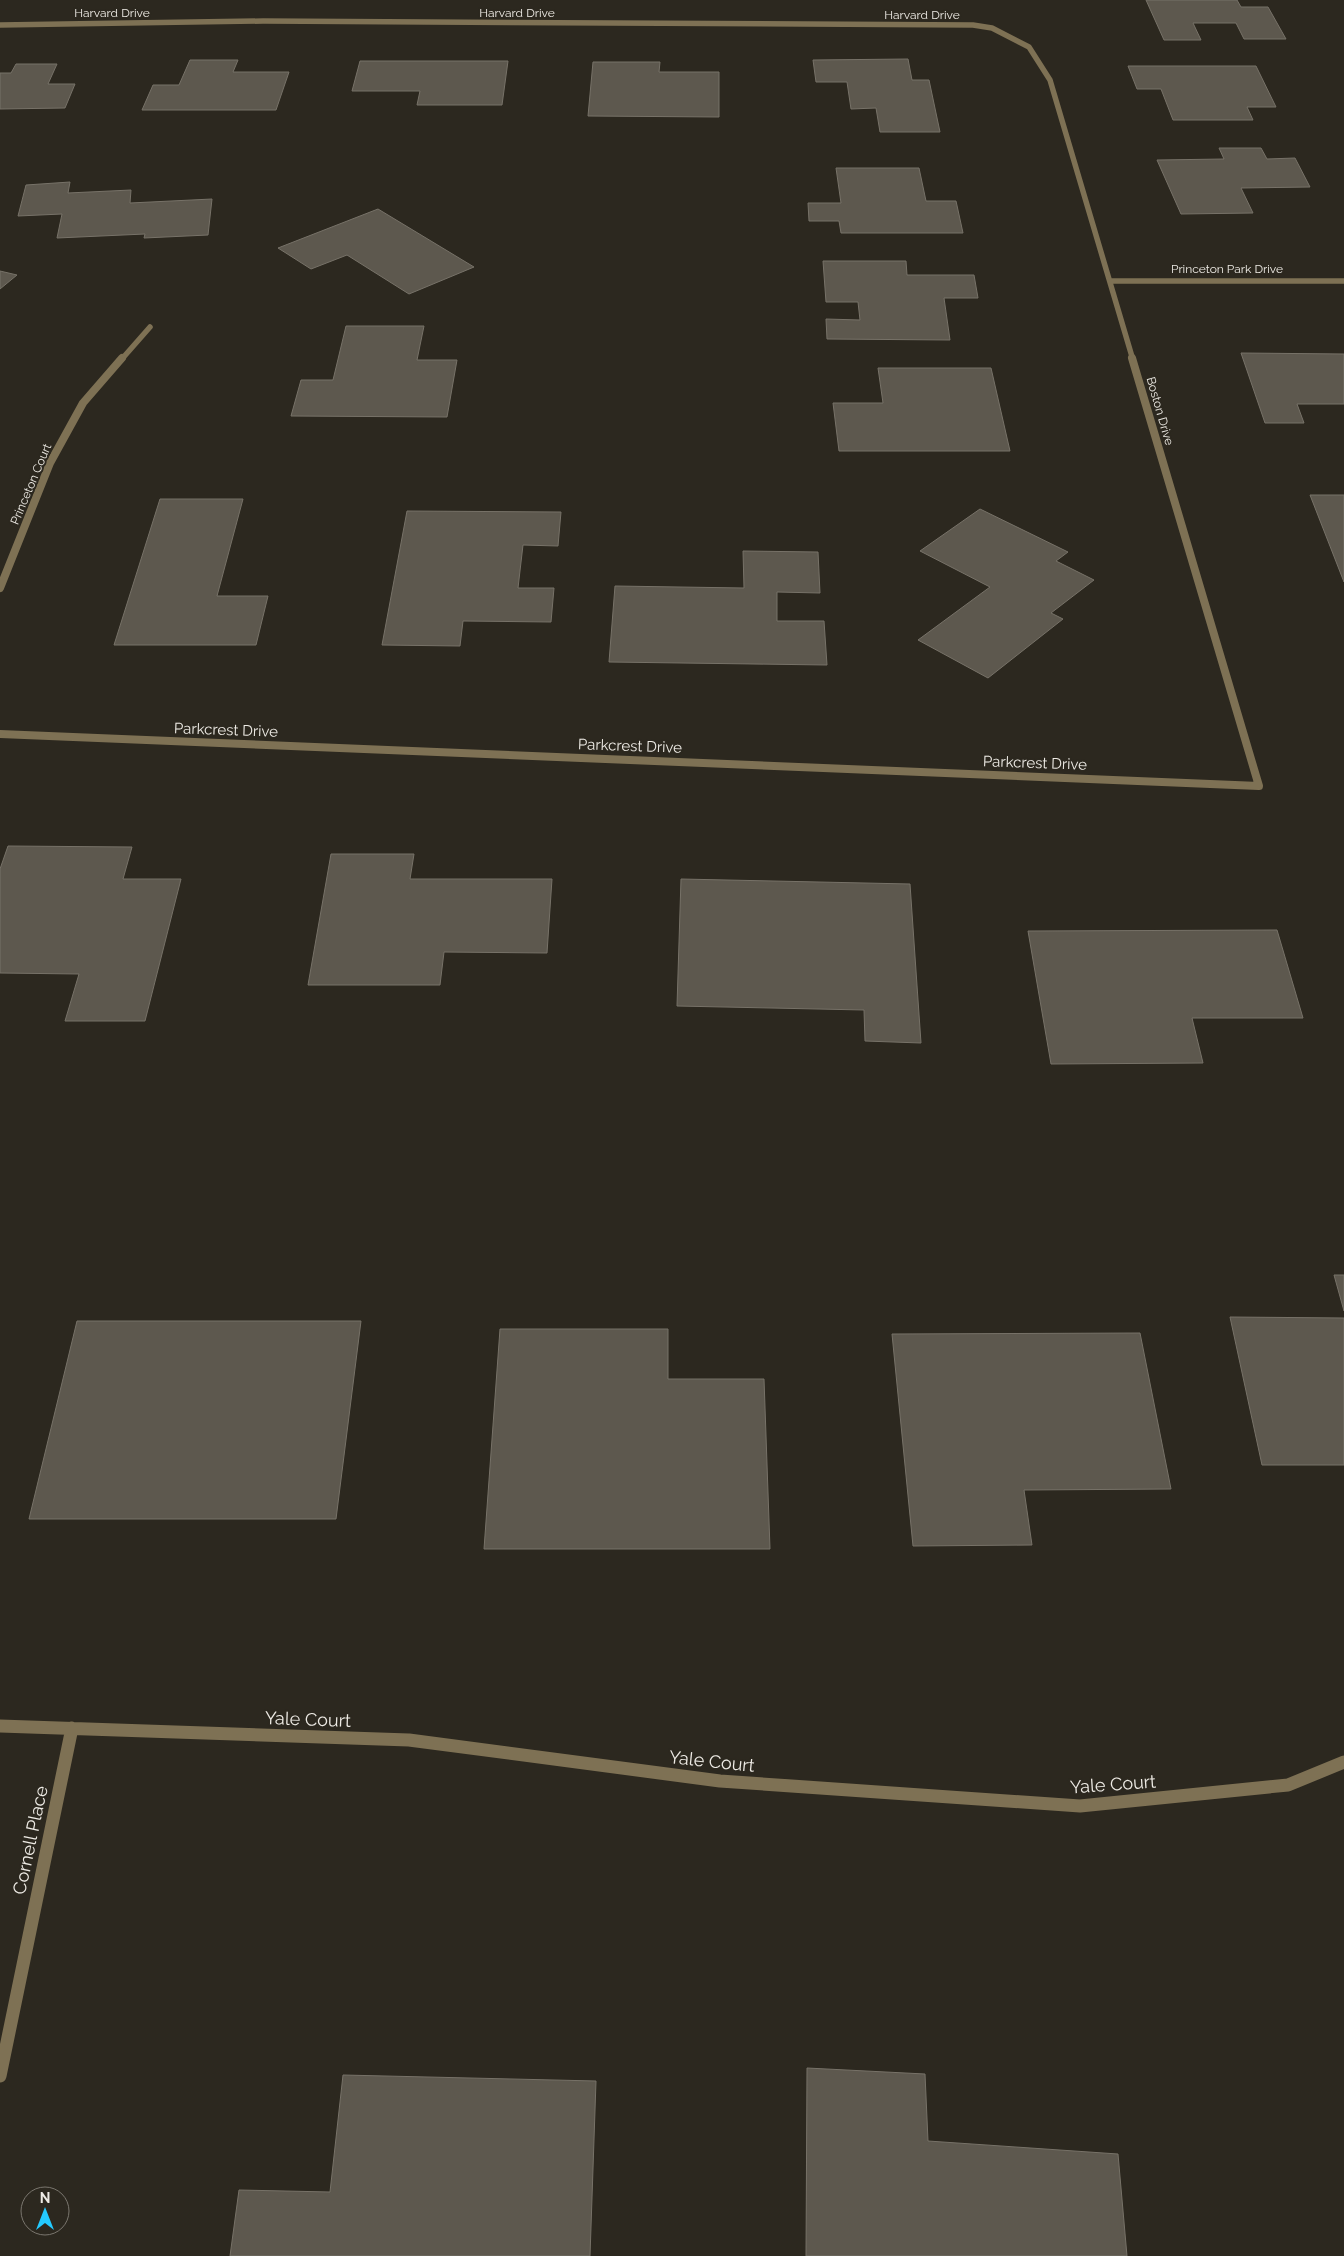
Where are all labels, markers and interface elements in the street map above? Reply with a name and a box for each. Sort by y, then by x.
street label: Harvard Drive [74,6,150,20]
street label: Harvard Drive [479,6,555,20]
street label: Harvard Drive [884,8,960,22]
street label: Princeton Park Drive [1171,262,1283,276]
street label: Boston Drive [1144,375,1176,447]
street label: Princeton Court [8,441,54,527]
street label: Parkcrest Drive [174,719,279,741]
street label: Parkcrest Drive [578,735,683,757]
street label: Parkcrest Drive [983,752,1088,774]
street label: Yale Court [265,1707,351,1731]
street label: Yale Court [668,1746,756,1776]
street label: Yale Court [1069,1771,1157,1797]
street label: Cornell Place [8,1783,52,1896]
north arrow [20,2186,70,2236]
text: N [40,2190,50,2206]

